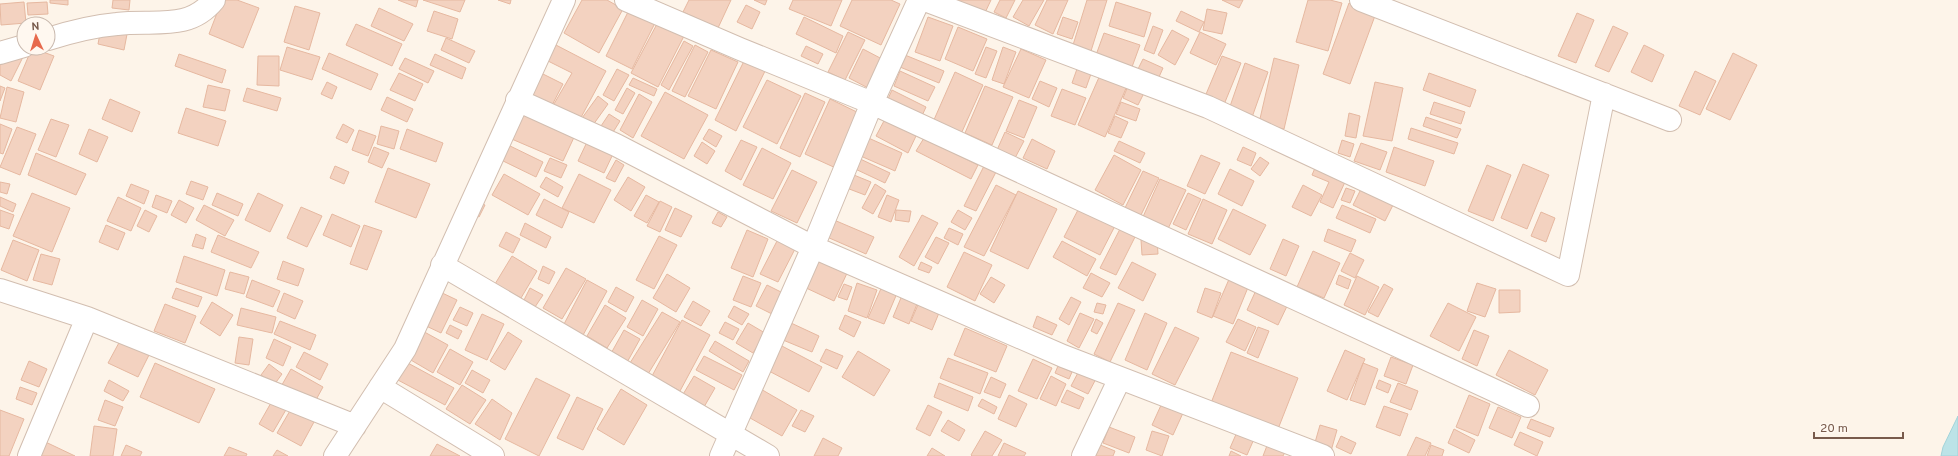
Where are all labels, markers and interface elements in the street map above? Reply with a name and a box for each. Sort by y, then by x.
north arrow [16,16,56,56]
text: N [31,20,40,34]
scale bar [1814,414,1903,440]
text: 20 m [1820,421,1848,437]

